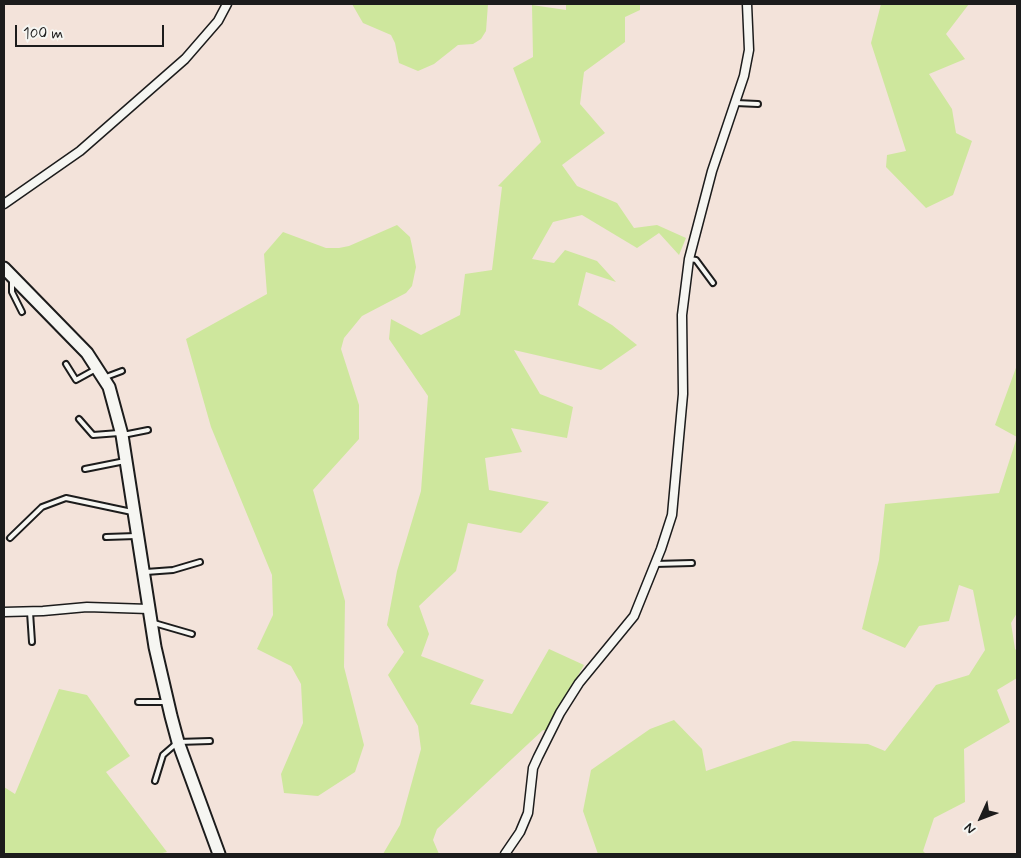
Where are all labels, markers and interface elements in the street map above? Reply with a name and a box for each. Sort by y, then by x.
scale bar [18,15,166,47]
text: 100 m [23,24,63,44]
north arrow [956,793,1006,843]
text: N [960,819,980,838]

